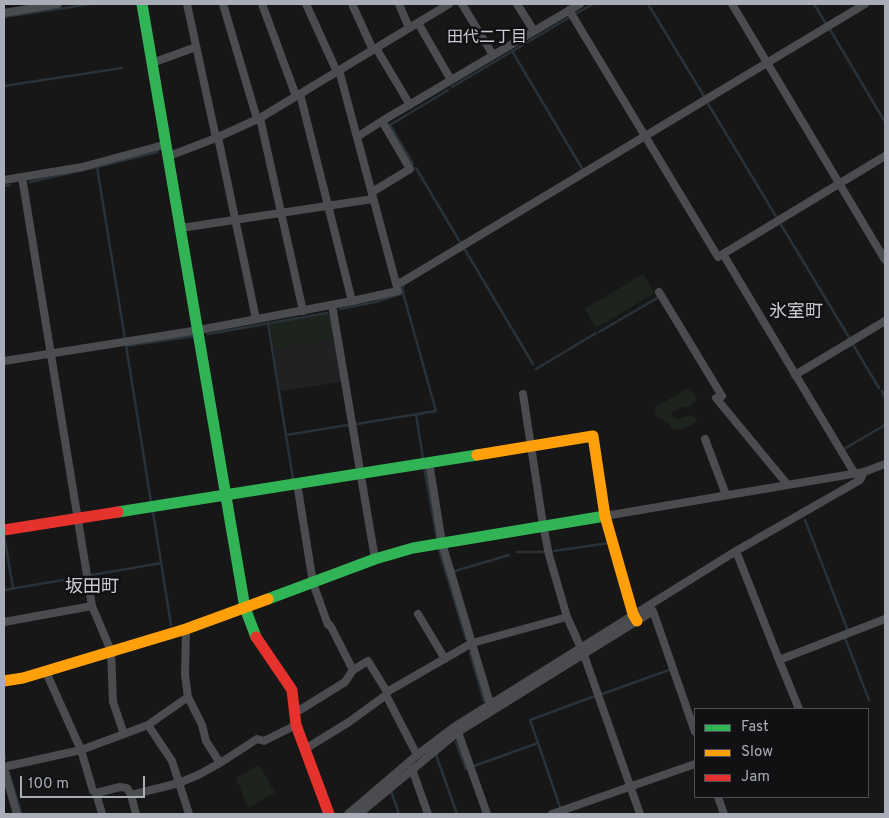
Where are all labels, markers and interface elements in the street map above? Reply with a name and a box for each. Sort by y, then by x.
district label: 田代二丁目 [447,29,527,49]
district label: 氷室町 [769,302,823,324]
district label: 坂田町 [65,577,119,599]
legend [694,708,869,798]
text: Fast [741,718,769,737]
text: Slow [741,743,773,762]
scale bar [22,766,148,798]
text: Jam [741,768,770,787]
text: 100 m [28,775,69,794]

